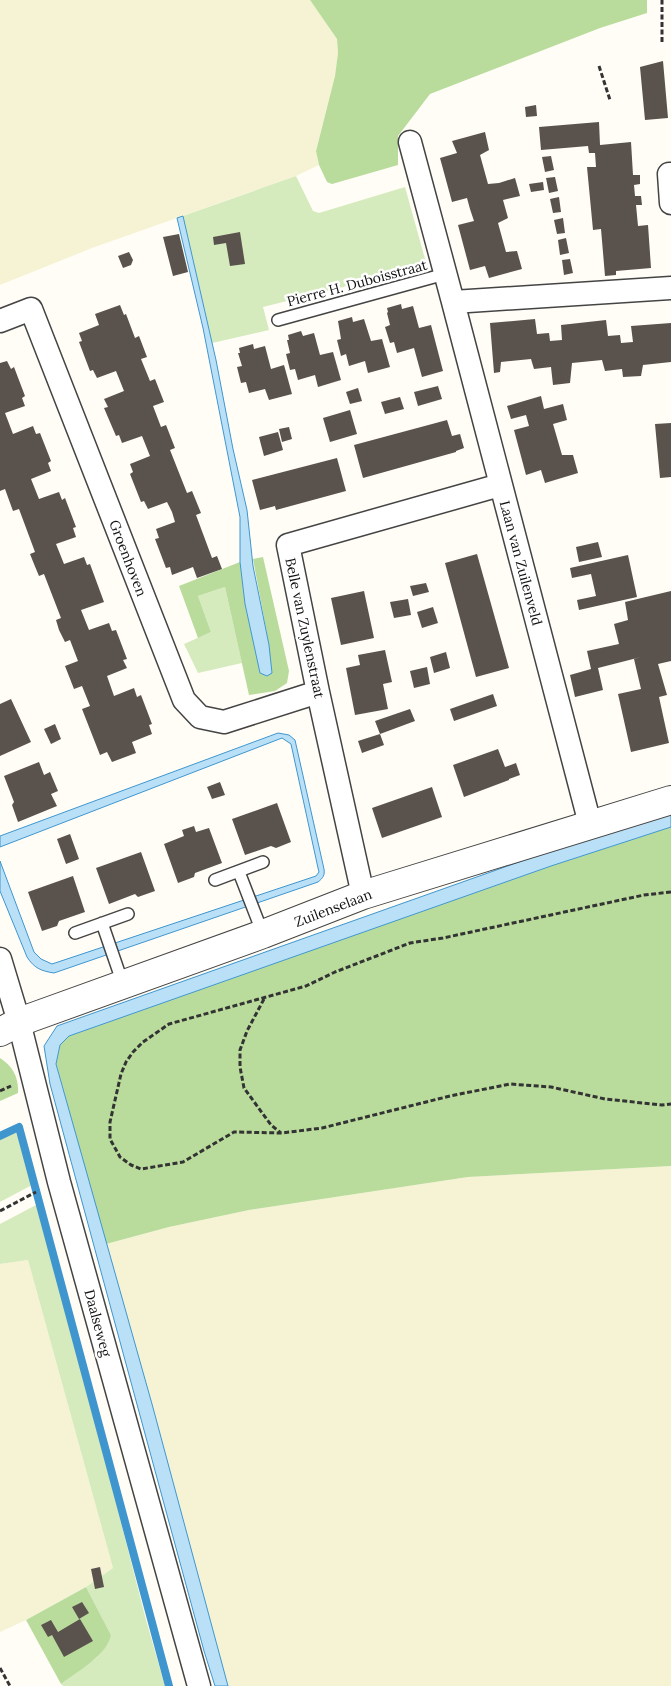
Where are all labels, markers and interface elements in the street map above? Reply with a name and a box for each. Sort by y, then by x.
street label: Pierre H. Duboisstraat [285,255,430,310]
street label: Laan van Zuilenveld [496,499,546,627]
street label: Groenhoven [105,517,151,599]
street label: Belle van Zuylenstraat [281,556,329,700]
street label: Zuilenselaan [292,885,375,931]
street label: Daalseweg [80,1287,116,1359]

